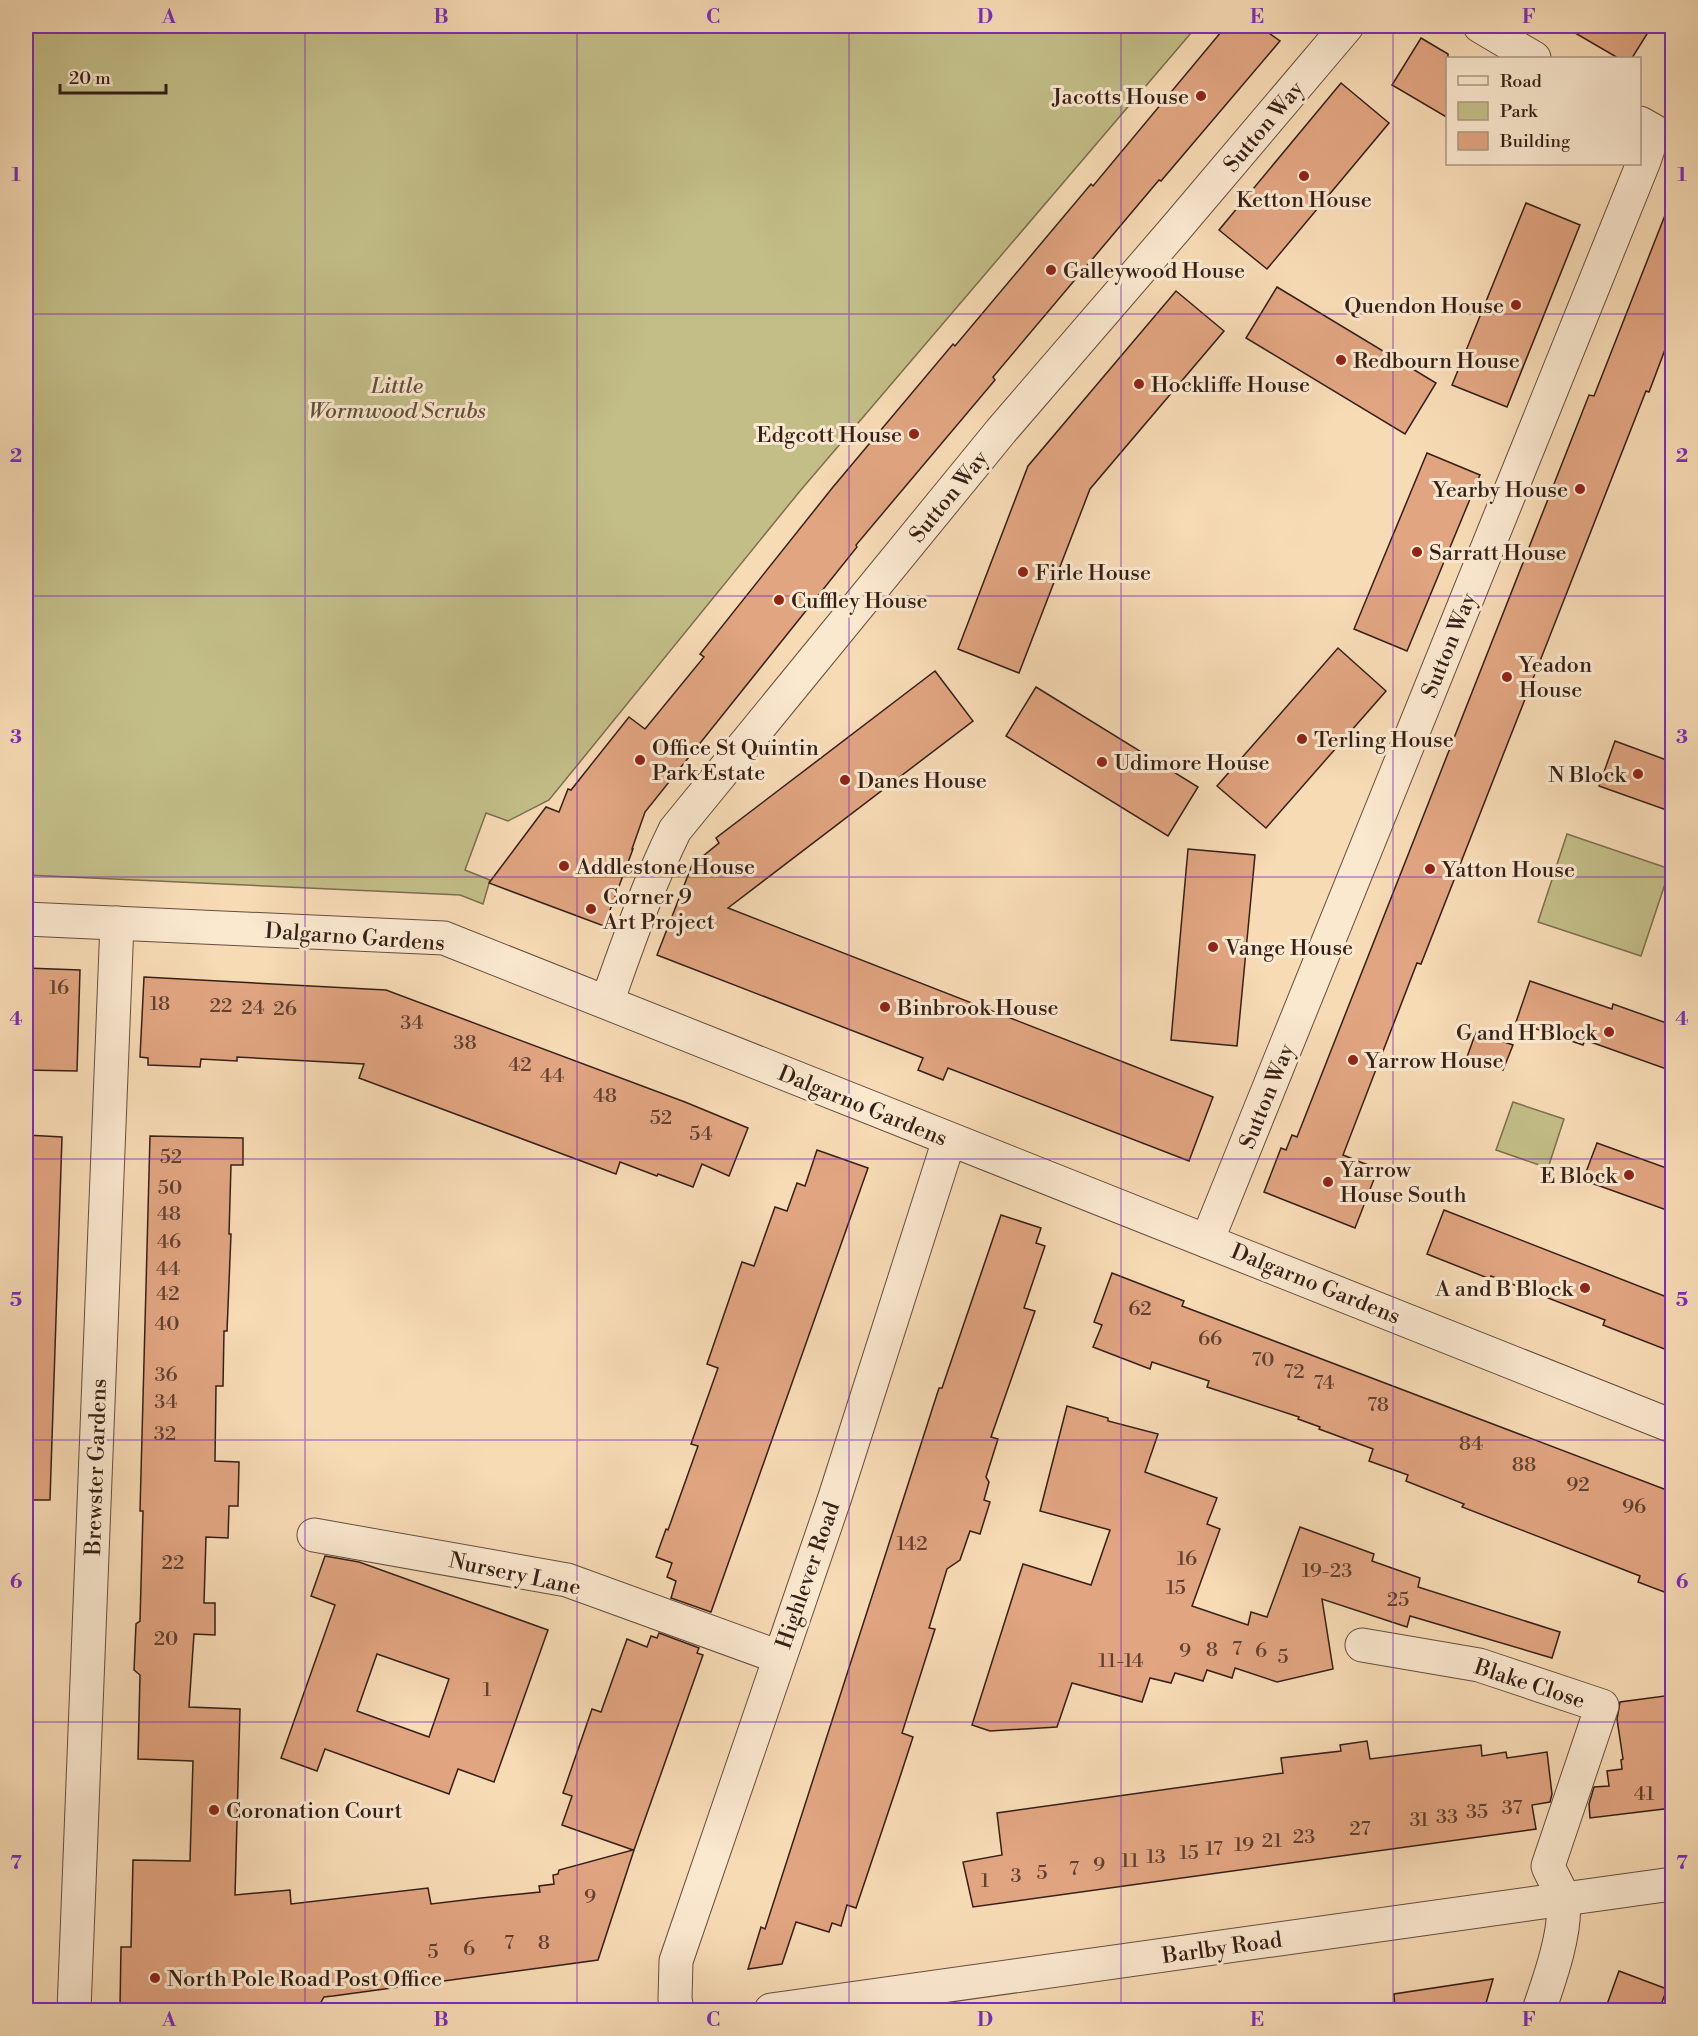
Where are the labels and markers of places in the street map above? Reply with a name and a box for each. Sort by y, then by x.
place label: Jacotts House [1051,84,1189,111]
marker: Jacotts House [1194,89,1208,103]
marker: Ketton House [1297,169,1311,183]
place label: Ketton House [1236,187,1372,214]
place label: Galleywood House [1063,258,1245,285]
marker: Galleywood House [1044,263,1058,277]
place label: Quendon House [1344,293,1504,320]
marker: Quendon House [1509,298,1523,312]
place label: Redbourn House [1353,348,1520,375]
marker: Redbourn House [1334,353,1348,367]
place label: Hockliffe House [1151,372,1310,399]
marker: Hockliffe House [1132,377,1146,391]
place label: Edgcott House [756,422,902,449]
marker: Edgcott House [907,427,921,441]
place label: Yearby House [1432,477,1568,504]
marker: Yearby House [1573,482,1587,496]
place label: Sarratt House [1429,540,1567,567]
marker: Sarratt House [1410,545,1424,559]
place label: Firle House [1035,560,1151,587]
marker: Firle House [1016,565,1030,579]
place label: Cuffley House [791,588,928,615]
marker: Cuffley House [772,593,786,607]
place label: Yeadon House [1518,652,1592,704]
marker: Yeadon House [1500,670,1514,684]
place label: Terling House [1314,727,1454,754]
marker: Terling House [1295,732,1309,746]
place label: Office St Quintin Park Estate [652,735,819,787]
place label: Udimore House [1114,750,1270,777]
marker: Office St Quintin Park Estate [633,753,647,767]
marker: Udimore House [1095,755,1109,769]
place label: N Block [1548,762,1628,789]
marker: N Block [1631,767,1645,781]
place label: Danes House [857,768,987,795]
marker: Danes House [838,773,852,787]
place label: Addlestone House [575,854,755,881]
place label: Yatton House [1441,857,1575,884]
marker: Addlestone House [557,859,571,873]
marker: Yatton House [1423,862,1437,876]
place label: Corner 9 Art Project [602,884,715,936]
marker: Corner 9 Art Project [584,902,598,916]
place label: Vange House [1224,935,1353,962]
marker: Vange House [1206,940,1220,954]
place label: Binbrook House [896,995,1059,1022]
marker: Binbrook House [878,1000,892,1014]
place label: G and H Block [1456,1020,1599,1047]
marker: G and H Block [1602,1025,1616,1039]
place label: Yarrow House [1364,1048,1504,1075]
marker: Yarrow House [1346,1053,1360,1067]
place label: Yarrow House South [1339,1157,1467,1209]
place label: E Block [1540,1163,1619,1190]
marker: E Block [1622,1168,1636,1182]
marker: Yarrow House South [1321,1175,1335,1189]
place label: A and B Block [1434,1276,1575,1303]
marker: A and B Block [1578,1281,1592,1295]
place label: Coronation Court [226,1798,403,1825]
marker: Coronation Court [207,1803,221,1817]
place label: North Pole Road Post Office [167,1966,442,1993]
marker: North Pole Road Post Office [148,1971,162,1985]

